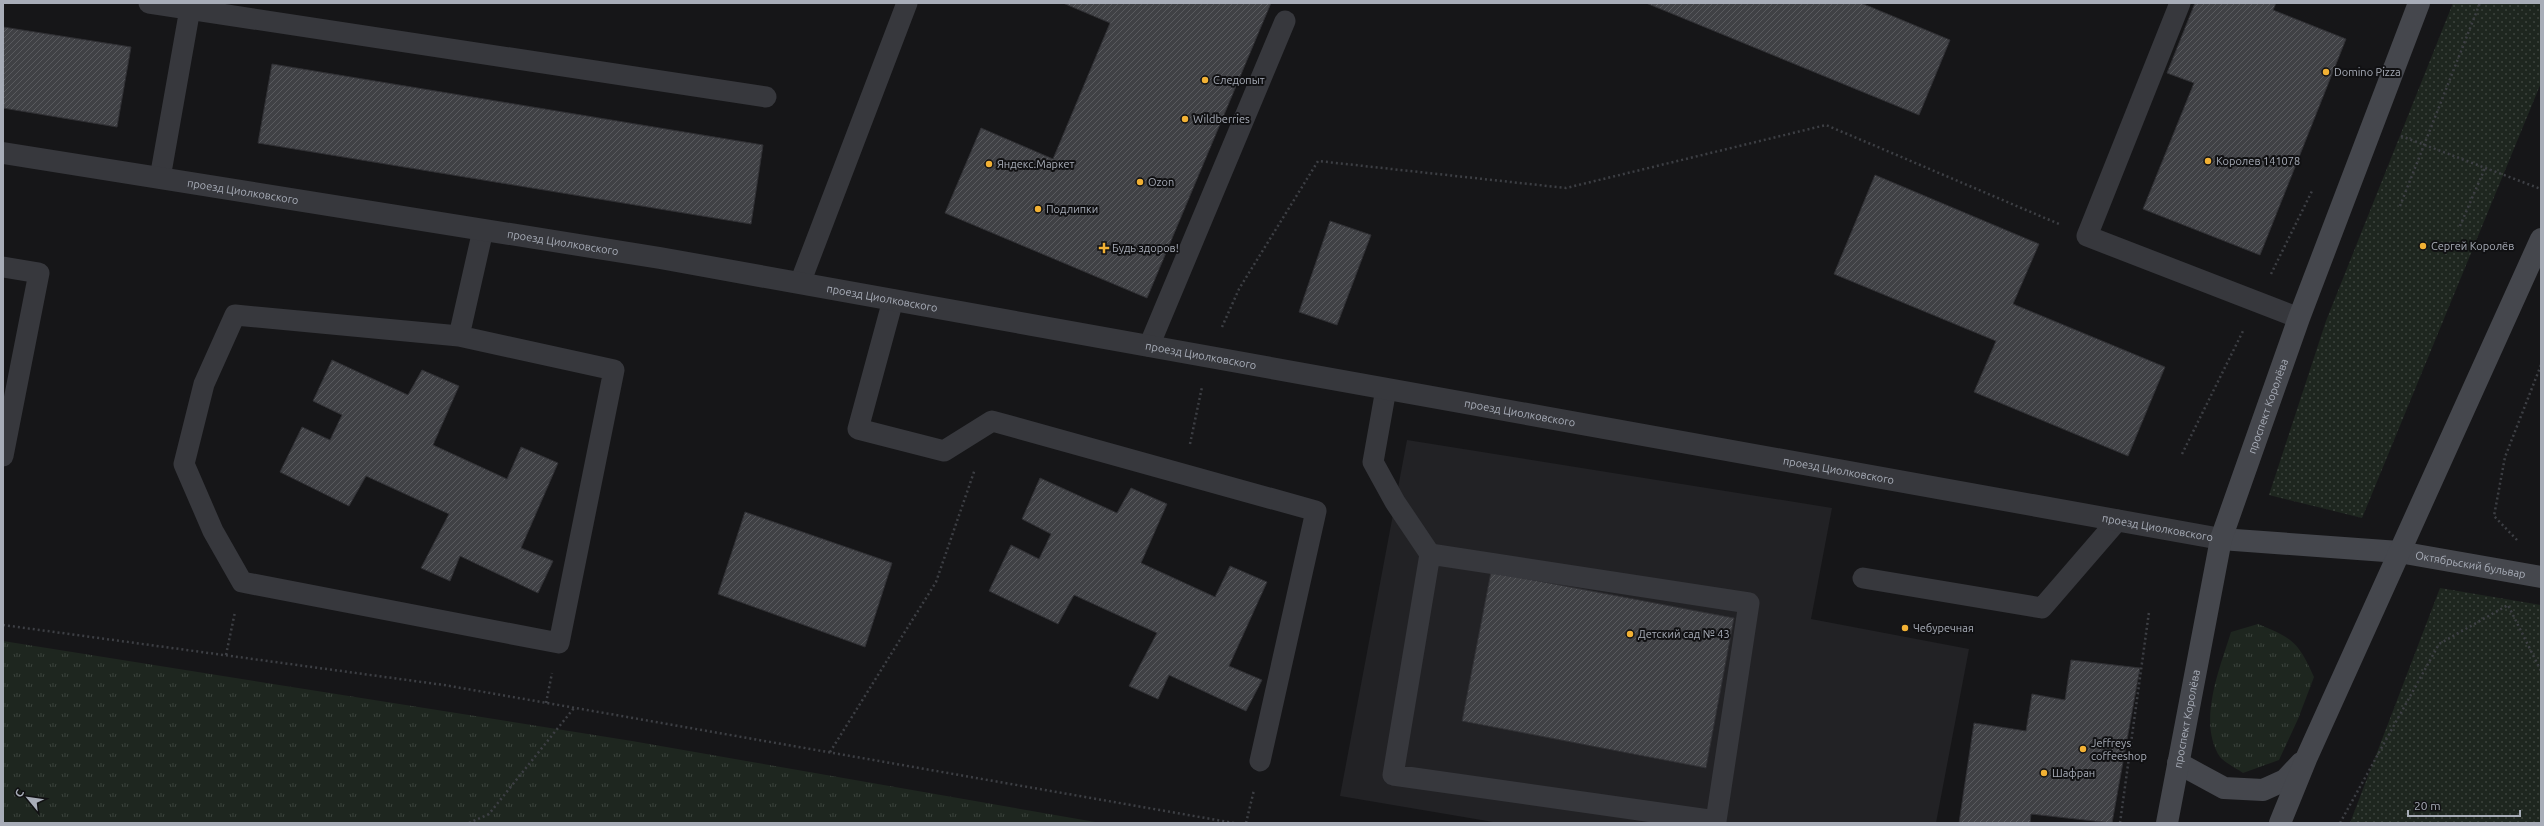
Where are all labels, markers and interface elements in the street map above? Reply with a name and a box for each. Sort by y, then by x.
place label: Domino Pizza [2334,66,2401,78]
marker: Domino Pizza [2321,67,2331,77]
place label: Следопыт [1213,74,1265,86]
marker: Следопыт [1200,75,1210,85]
place label: Wildberries [1193,113,1250,125]
marker: Wildberries [1180,114,1190,124]
place label: Королев 141078 [2216,155,2300,167]
marker: Королев 141078 [2203,156,2213,166]
place label: Яндекс.Маркет [997,158,1075,170]
marker: Яндекс.Маркет [984,159,994,169]
place label: Ozon [1148,176,1174,188]
street label: проезд Циолковского [186,177,299,206]
marker: Ozon [1135,177,1145,187]
place label: Подлипки [1046,203,1098,215]
marker: Подлипки [1033,204,1043,214]
street label: проезд Циолковского [506,228,619,257]
place label: Сергей Королёв [2431,240,2514,252]
marker: Сергей Королёв [2418,241,2428,251]
place label: Будь здоров! [1112,242,1179,254]
marker: Будь здоров! [1099,243,1109,253]
street label: проезд Циолковского [826,282,939,314]
street label: проезд Циолковского [1145,340,1257,371]
street label: проспект Королёва [2246,357,2290,455]
street label: проезд Циолковского [1463,397,1576,429]
street label: проезд Циолковского [1782,454,1895,486]
street label: проезд Циолковского [2101,512,2214,543]
street label: Октябрьский бульвар [2414,549,2527,580]
place label: Чебуречная [1913,622,1974,634]
marker: Чебуречная [1900,623,1910,633]
place label: Детский сад № 43 [1638,628,1730,640]
marker: Детский сад № 43 [1625,629,1635,639]
street label: проспект Королёва [2172,669,2202,769]
place label: Jeffreys coffeeshop [2091,737,2147,762]
marker: Jeffreys coffeeshop [2078,744,2088,754]
place label: Шафран [2052,767,2095,779]
marker: Шафран [2039,768,2049,778]
north arrow [8,778,48,818]
text: С [12,787,26,799]
scale bar [2408,792,2520,818]
text: 20 m [2414,799,2441,812]

